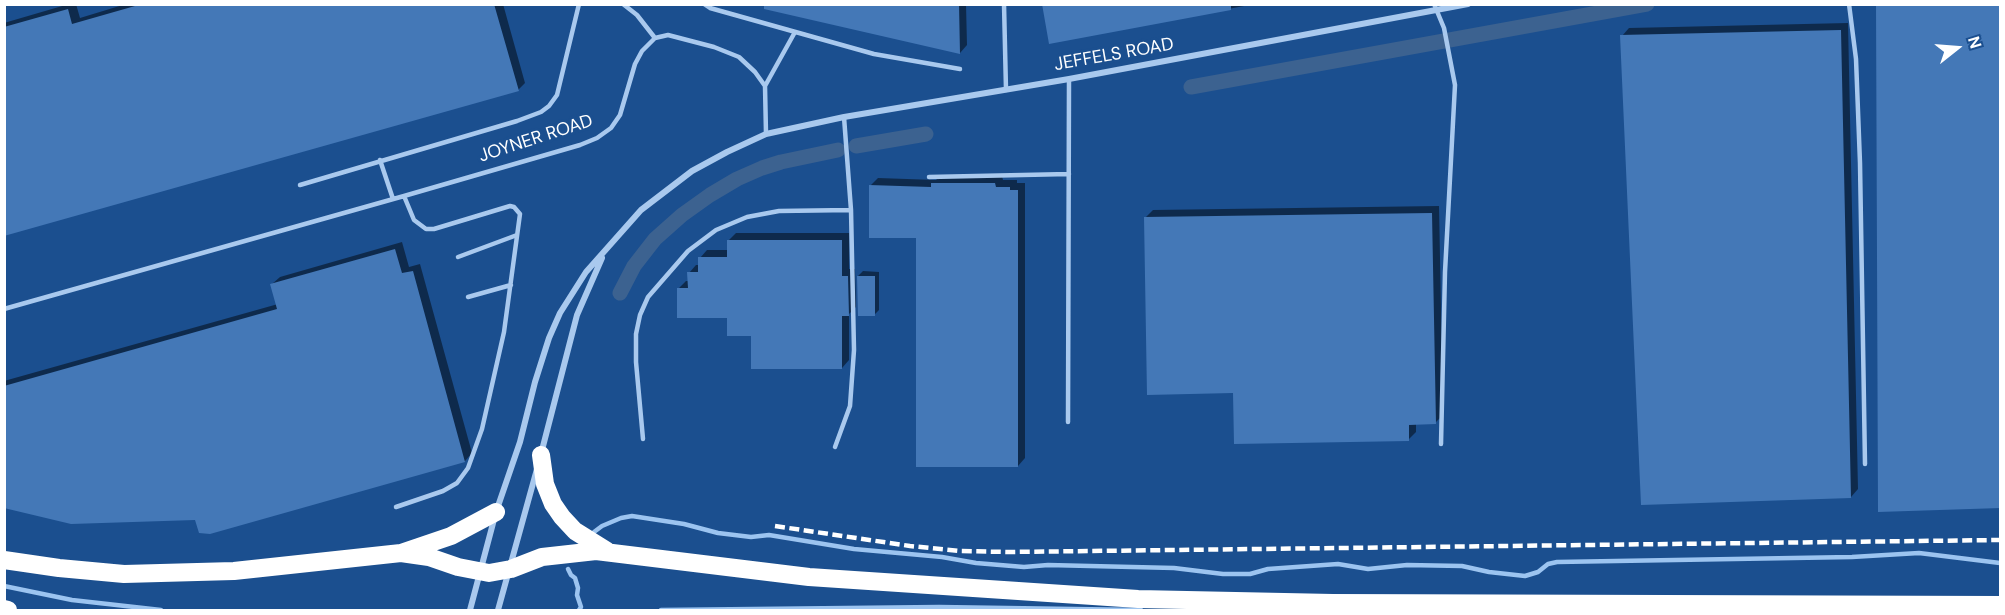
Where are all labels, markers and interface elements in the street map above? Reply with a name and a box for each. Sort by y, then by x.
north arrow [1927,18,1987,78]
street label: JEFFELS ROAD [1053,34,1175,76]
text: N [1963,34,1986,51]
street label: JOYNER ROAD [476,110,596,168]

